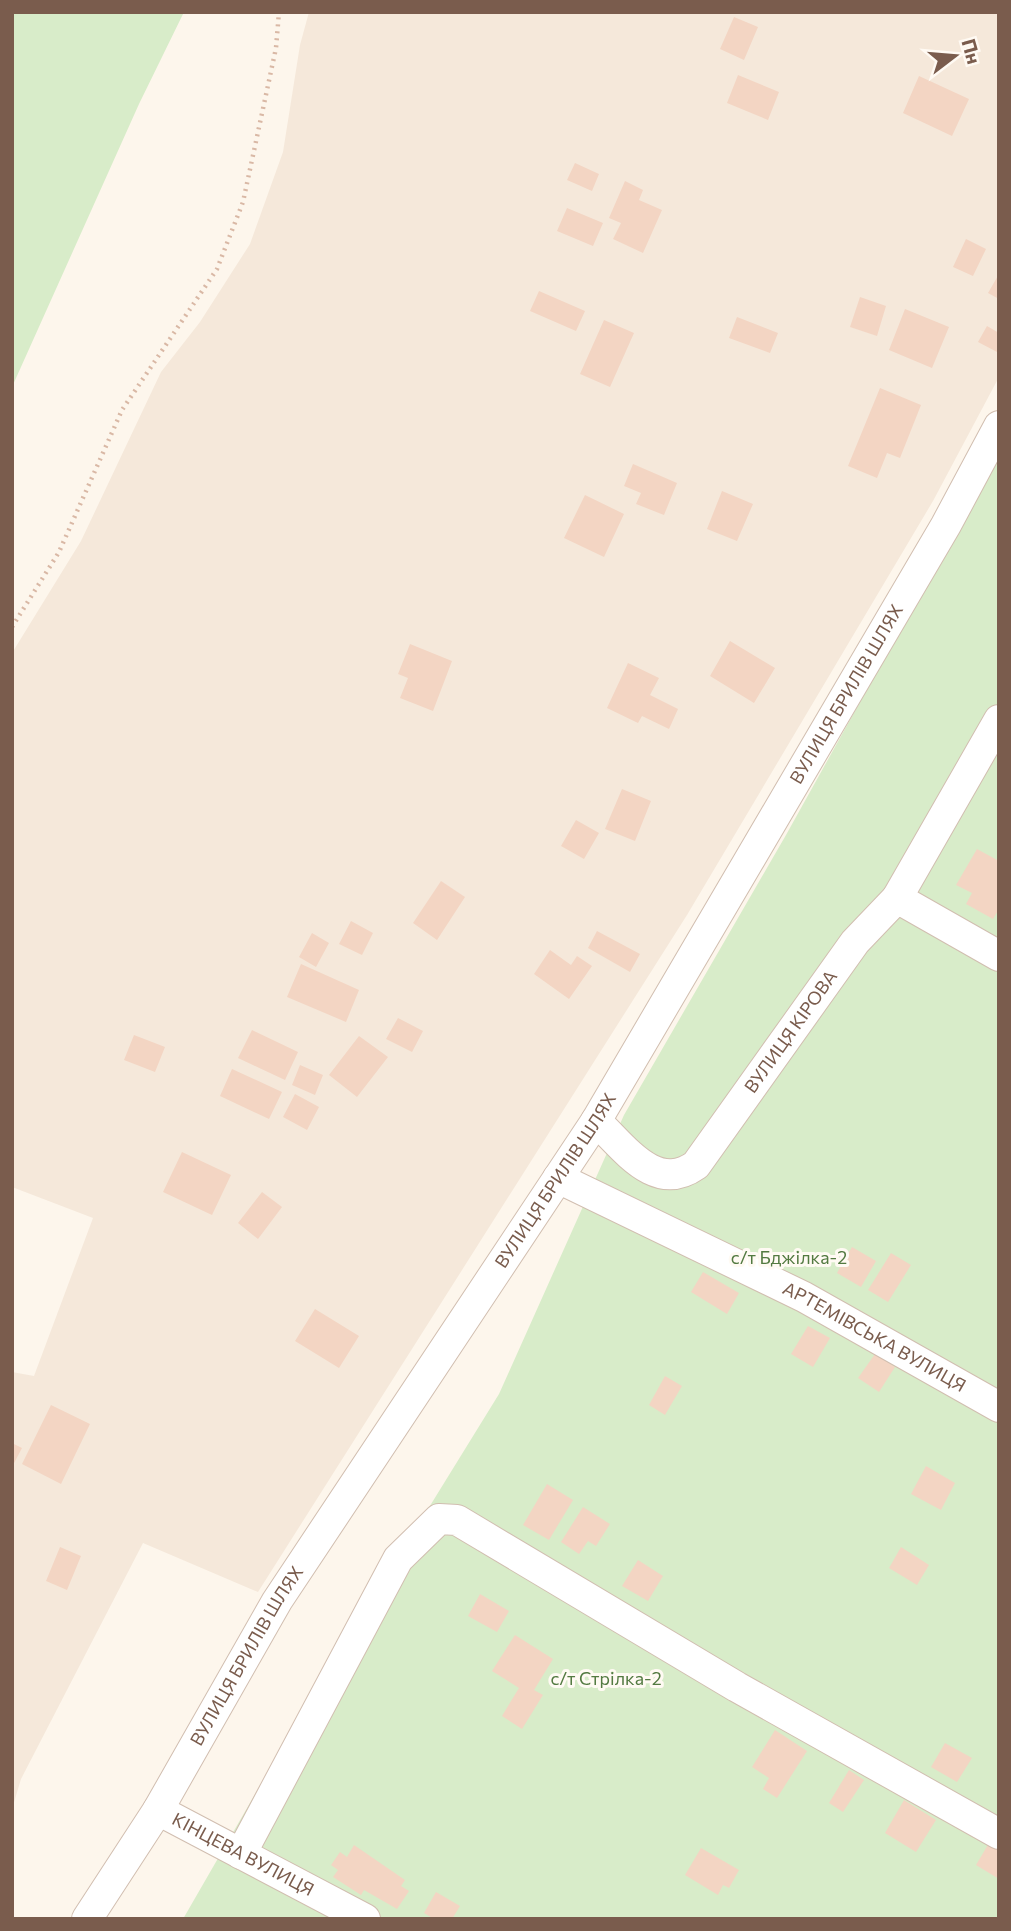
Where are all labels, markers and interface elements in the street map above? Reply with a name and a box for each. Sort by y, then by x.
north arrow [920,21,990,91]
text: Пн [957,36,986,66]
street label: ВУЛИЦЯ БРИЛІВ ШЛЯХ [785,600,907,787]
street label: ВУЛИЦЯ КІРОВА [739,966,841,1097]
street label: ВУЛИЦЯ БРИЛІВ ШЛЯХ [490,1089,620,1272]
park label: с/т Бджілка-2 [731,1246,847,1268]
street label: АРТЕМІВСЬКА ВУЛИЦЯ [779,1276,970,1396]
street label: ВУЛИЦЯ БРИЛІВ ШЛЯХ [185,1561,307,1749]
park label: с/т Стрілка-2 [550,1667,662,1689]
street label: КІНЦЕВА ВУЛИЦЯ [169,1807,318,1900]

